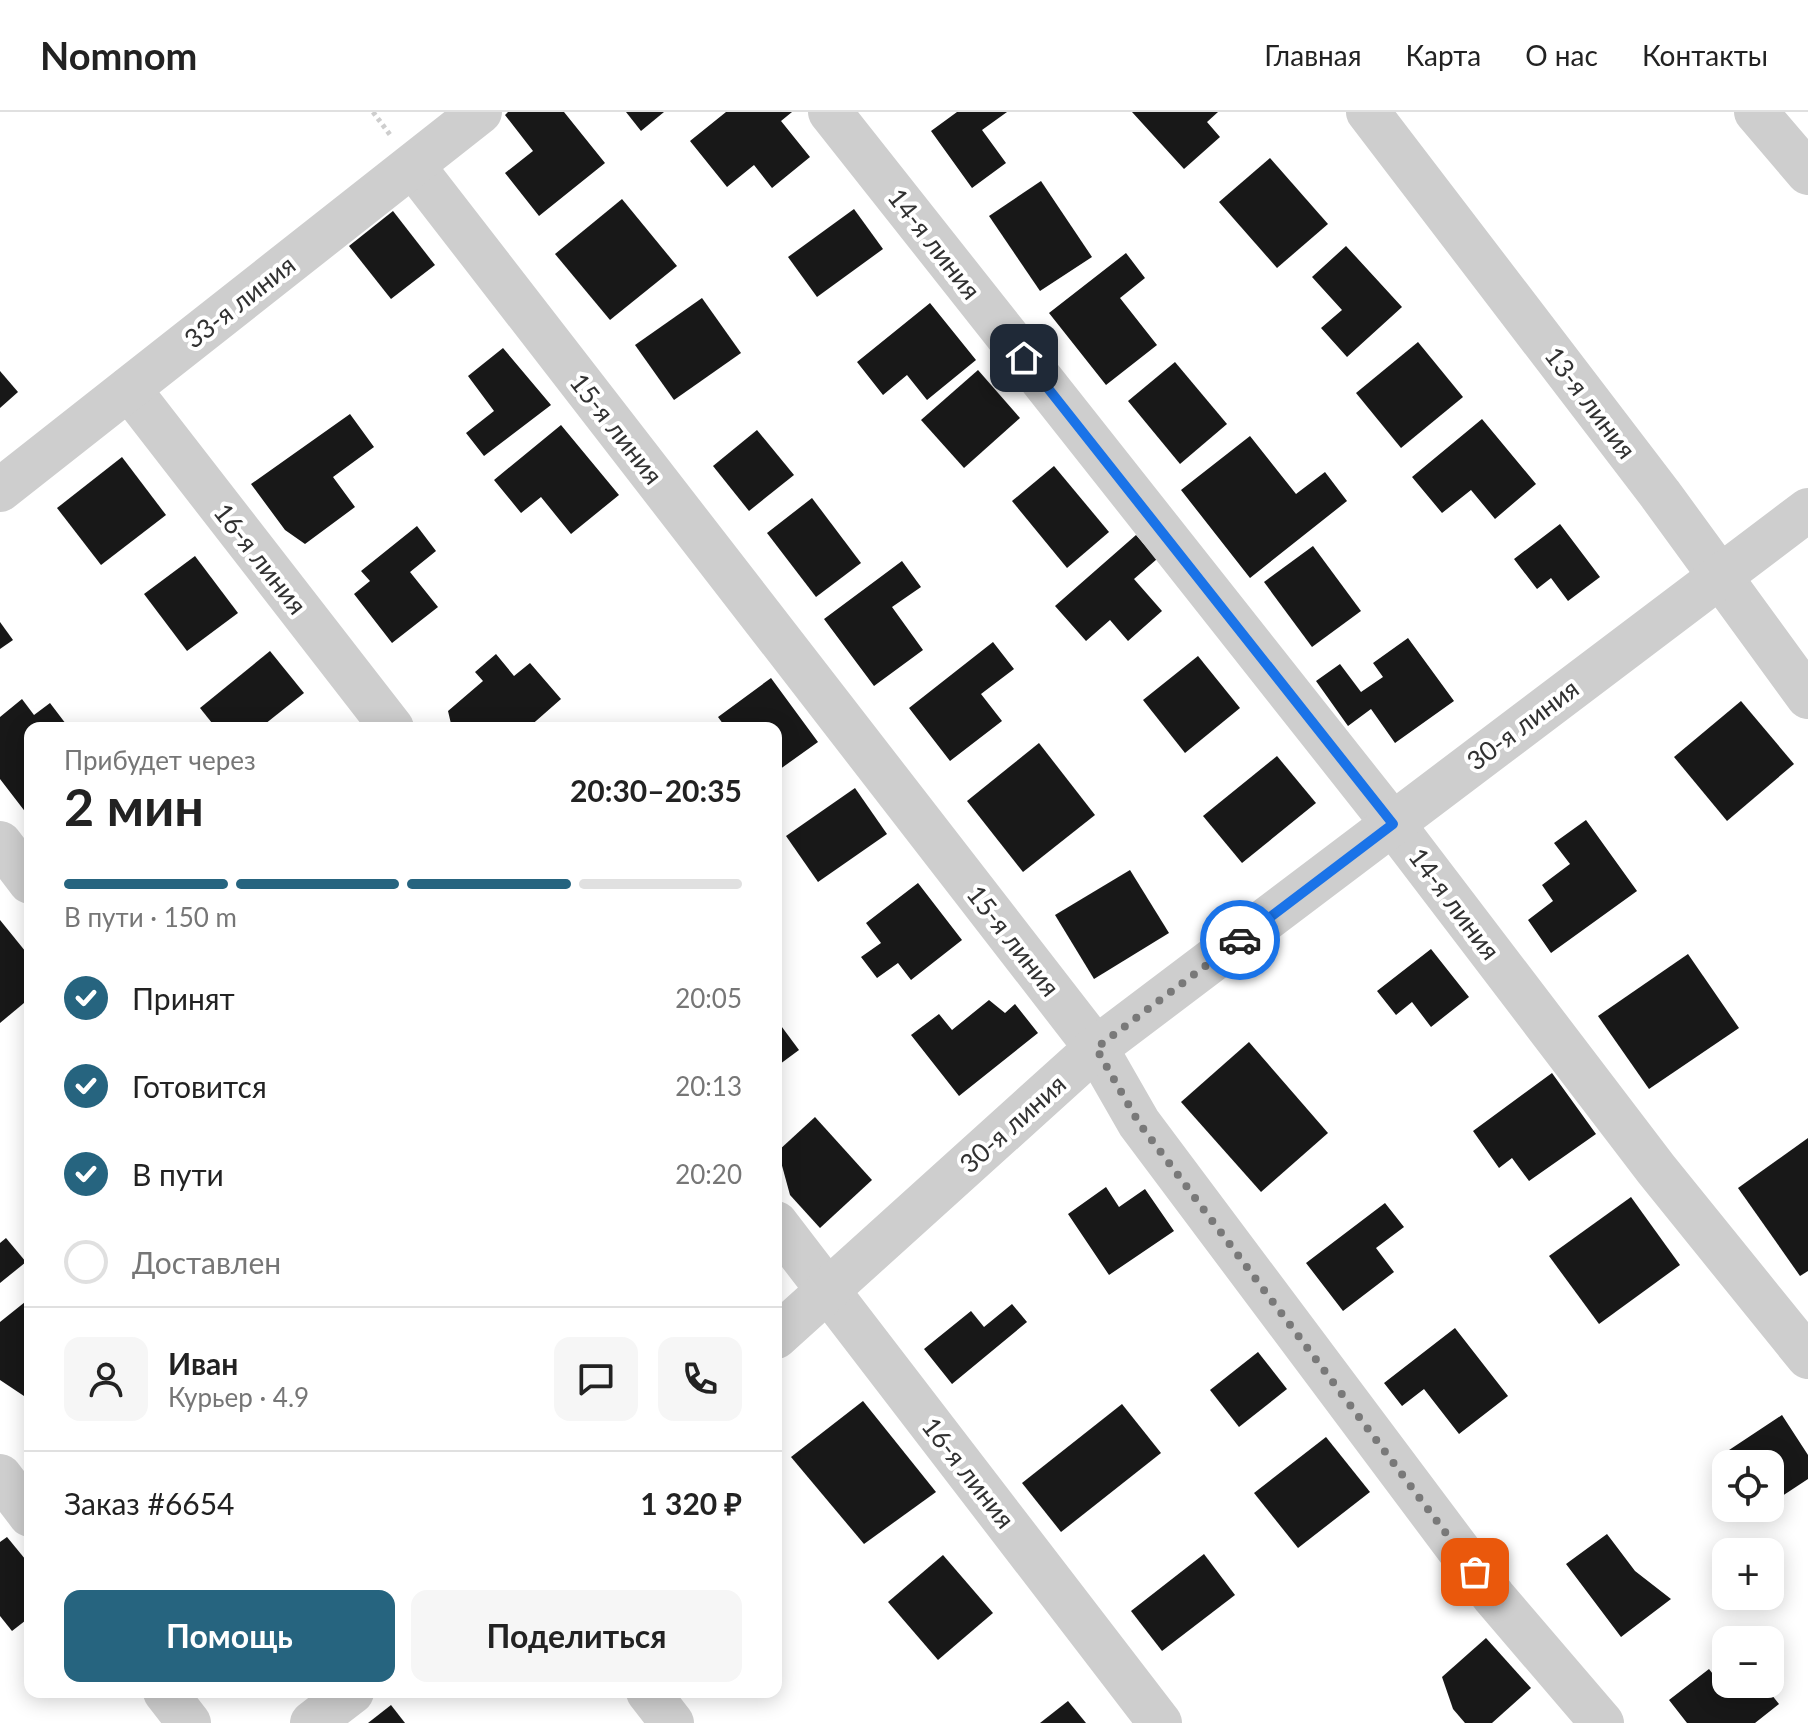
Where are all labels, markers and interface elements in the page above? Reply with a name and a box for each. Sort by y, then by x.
text: Nomnom [40,32,197,78]
text: Главная [1264,38,1362,72]
text: Карта [1406,38,1481,72]
text: О нас [1525,38,1598,72]
text: Контакты [1642,38,1768,72]
street label: 14-я линия [882,182,988,305]
street label: 33-я линия [178,248,301,354]
pin [990,324,1058,392]
icon: home [1002,336,1046,380]
street label: 13-я линия [1538,340,1643,465]
street label: 15-я линия [564,367,670,490]
street label: 16-я линия [208,497,314,620]
street label: 30-я линия [1460,672,1585,777]
text: Прибудет через [64,744,256,776]
text: 20:30–20:35 [570,772,742,808]
text: 2 мин [64,775,204,837]
street label: 14-я линия [1402,841,1507,966]
street label: 15-я линия [961,879,1067,1002]
courier [1200,900,1280,980]
text: В пути · 150 m [64,901,237,933]
icon: car [1218,918,1262,962]
icon: check [64,976,108,1020]
text: Принят [132,980,235,1016]
text: 20:05 [675,982,742,1014]
icon: check [64,1064,108,1108]
street label: 30-я линия [953,1067,1072,1179]
text: Готовится [132,1068,267,1104]
text: 20:13 [675,1070,742,1102]
icon: check [64,1152,108,1196]
text: В пути [132,1156,224,1192]
text: 20:20 [675,1158,742,1190]
text: Доставлен [132,1244,281,1280]
button: person [64,1337,148,1421]
button: chat [554,1337,638,1421]
button: phone [658,1337,742,1421]
text: Иван [168,1345,238,1381]
text: Курьер · 4.9 [168,1381,309,1413]
street label: 16-я линия [916,1411,1022,1534]
map controls [1712,1450,1784,1698]
button: locate [1712,1450,1784,1522]
text: Заказ #6654 [64,1485,235,1521]
text: 1 320 ₽ [640,1485,742,1521]
pin [1441,1538,1509,1606]
button: + [1712,1538,1784,1610]
icon: bag [1453,1550,1497,1594]
button: Помощь [64,1590,395,1682]
button: Поделиться [411,1590,742,1682]
button: − [1712,1626,1784,1698]

